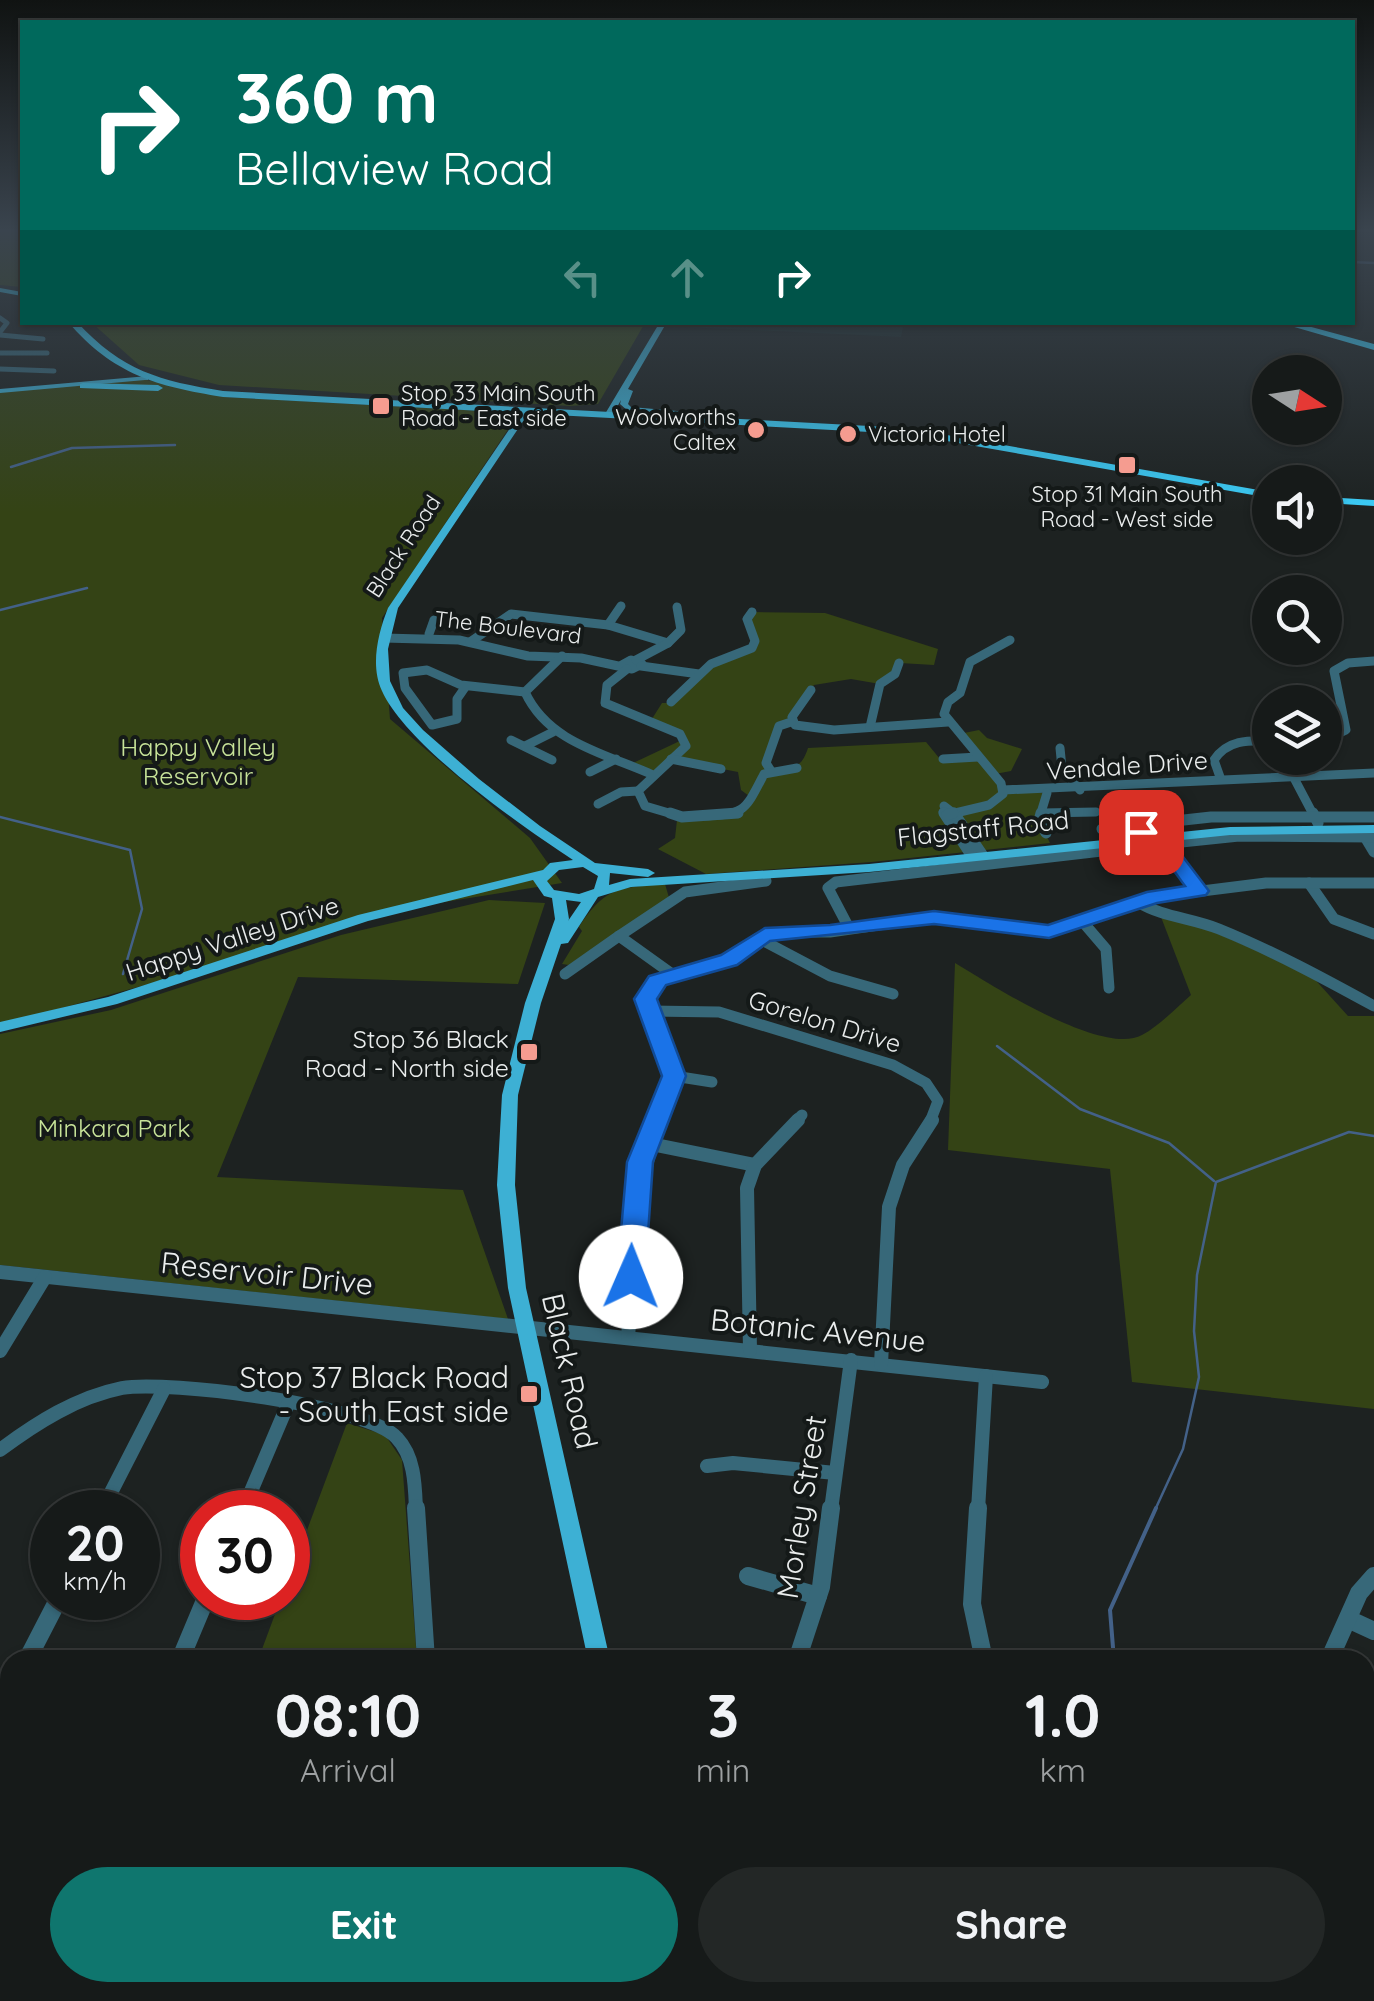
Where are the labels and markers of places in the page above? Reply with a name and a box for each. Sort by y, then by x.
place label: Stop 33 Main South Road - East side [401,379,595,432]
marker: Stop 33 Main South Road - East side [370,395,392,417]
place label: Woolworths Caltex [615,403,736,456]
marker: Woolworths Caltex [745,419,767,441]
place label: Victoria Hotel [868,420,1006,448]
marker: Victoria Hotel [837,423,859,445]
marker: Stop 31 Main South Road - West side [1116,454,1138,476]
place label: Stop 31 Main South Road - West side [1031,480,1223,533]
pin [1099,790,1184,875]
place label: Stop 36 Black Road - North side [305,1023,509,1083]
marker: Stop 36 Black Road - North side [518,1041,540,1063]
place label: Stop 37 Black Road - South East side [240,1358,509,1430]
marker: Stop 37 Black Road - South East side [518,1383,540,1405]

